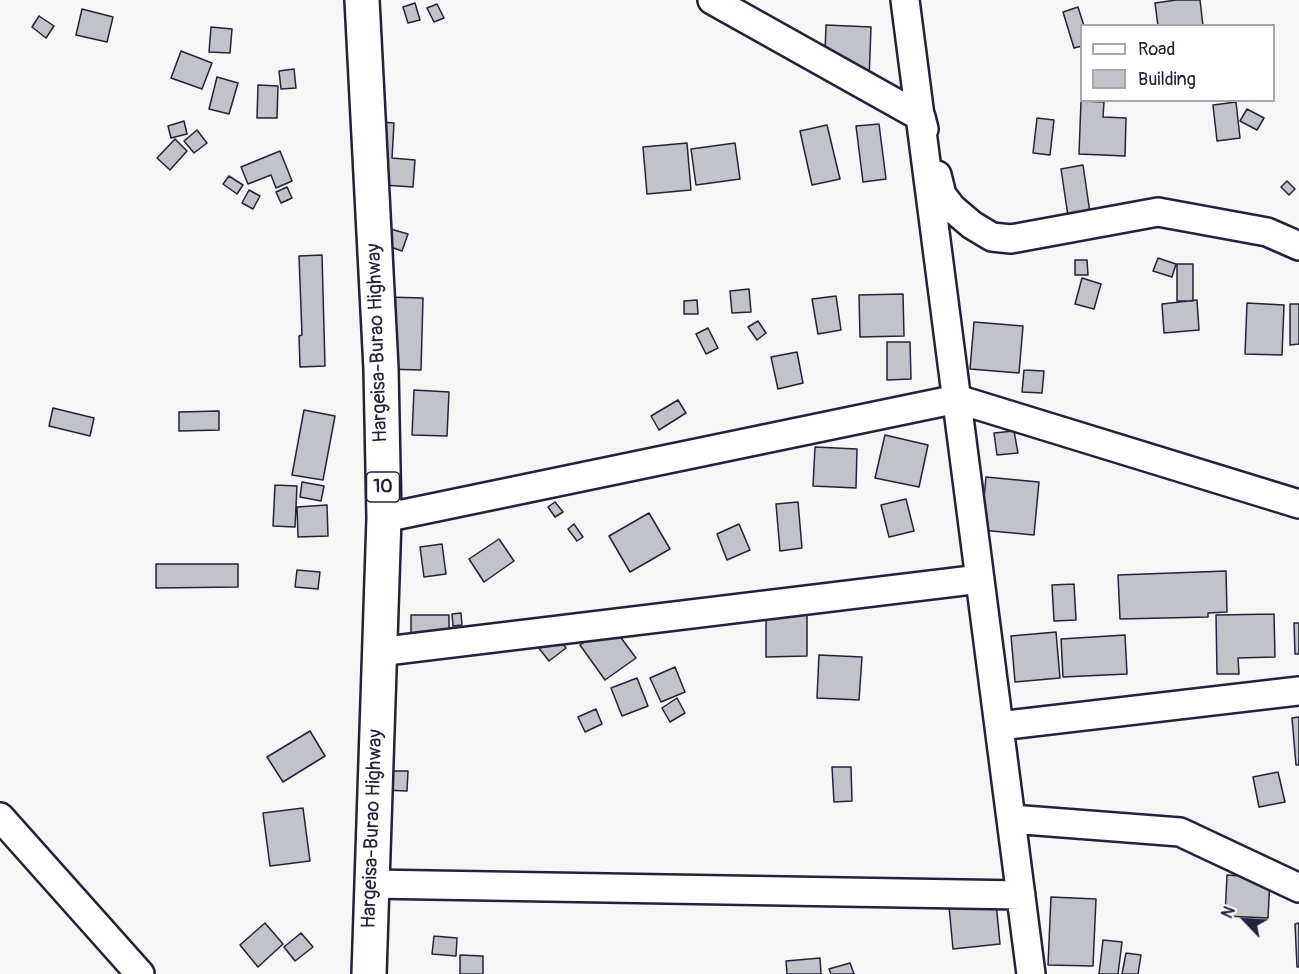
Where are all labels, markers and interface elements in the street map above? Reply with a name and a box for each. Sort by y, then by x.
legend [1080,24,1275,102]
text: Road [1138,38,1175,61]
text: Building [1138,68,1196,91]
street label: Hargeisa-Burao Highway [363,243,393,443]
road number: 10 [366,472,400,502]
street label: Hargeisa-Burao Highway [358,729,388,929]
north arrow [1215,890,1275,950]
text: N [1217,903,1240,922]

